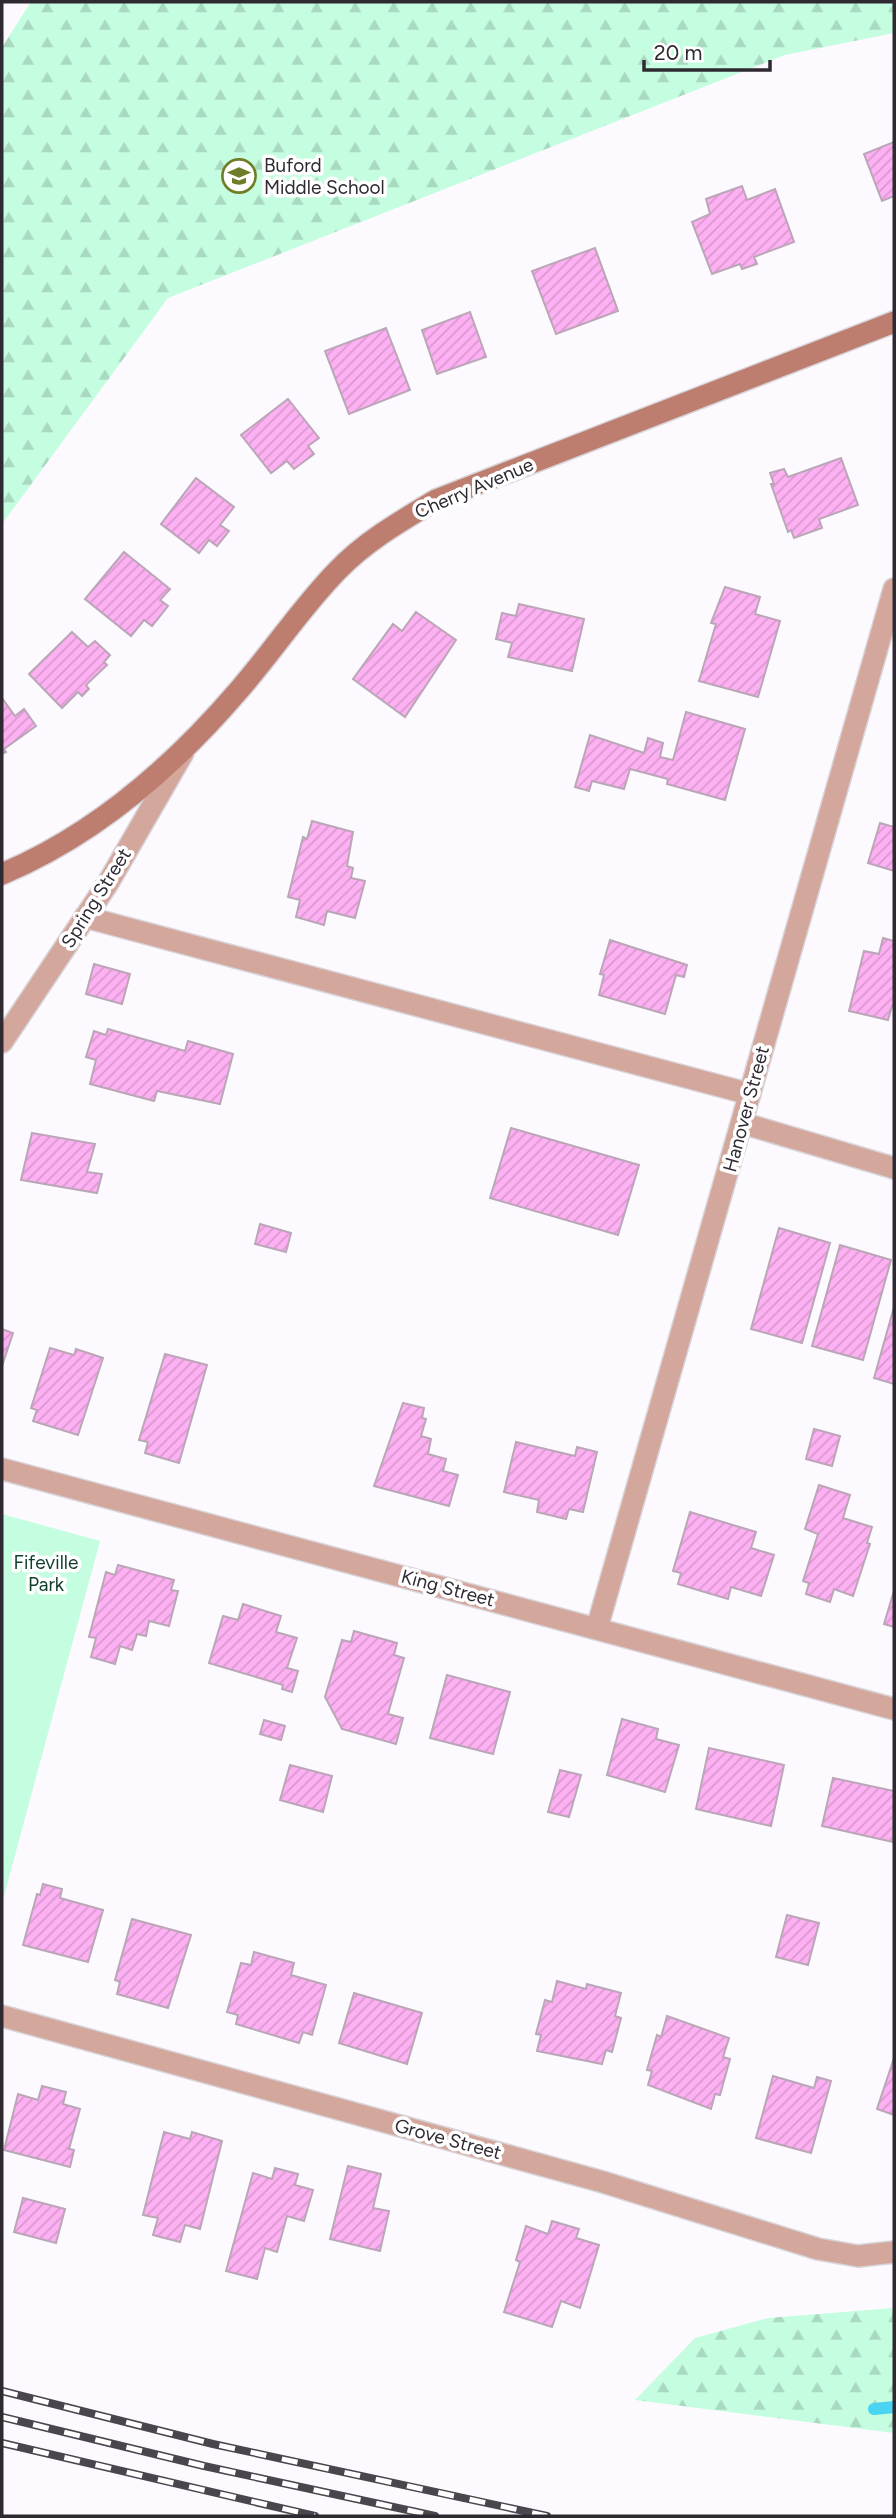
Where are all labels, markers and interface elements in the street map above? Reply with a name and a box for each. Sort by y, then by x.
scale bar [644,28,770,72]
text: 20 m [654,40,702,65]
place label: Buford Middle School [264,154,385,199]
school or university icon: Buford Middle School [220,157,258,195]
street label: Cherry Avenue [411,453,537,523]
street label: Spring Street [56,844,136,952]
street label: Hanover Street [718,1043,774,1175]
park label: Fifeville Park [14,1551,78,1596]
street label: King Street [399,1565,497,1611]
street label: Grove Street [392,2114,504,2164]

